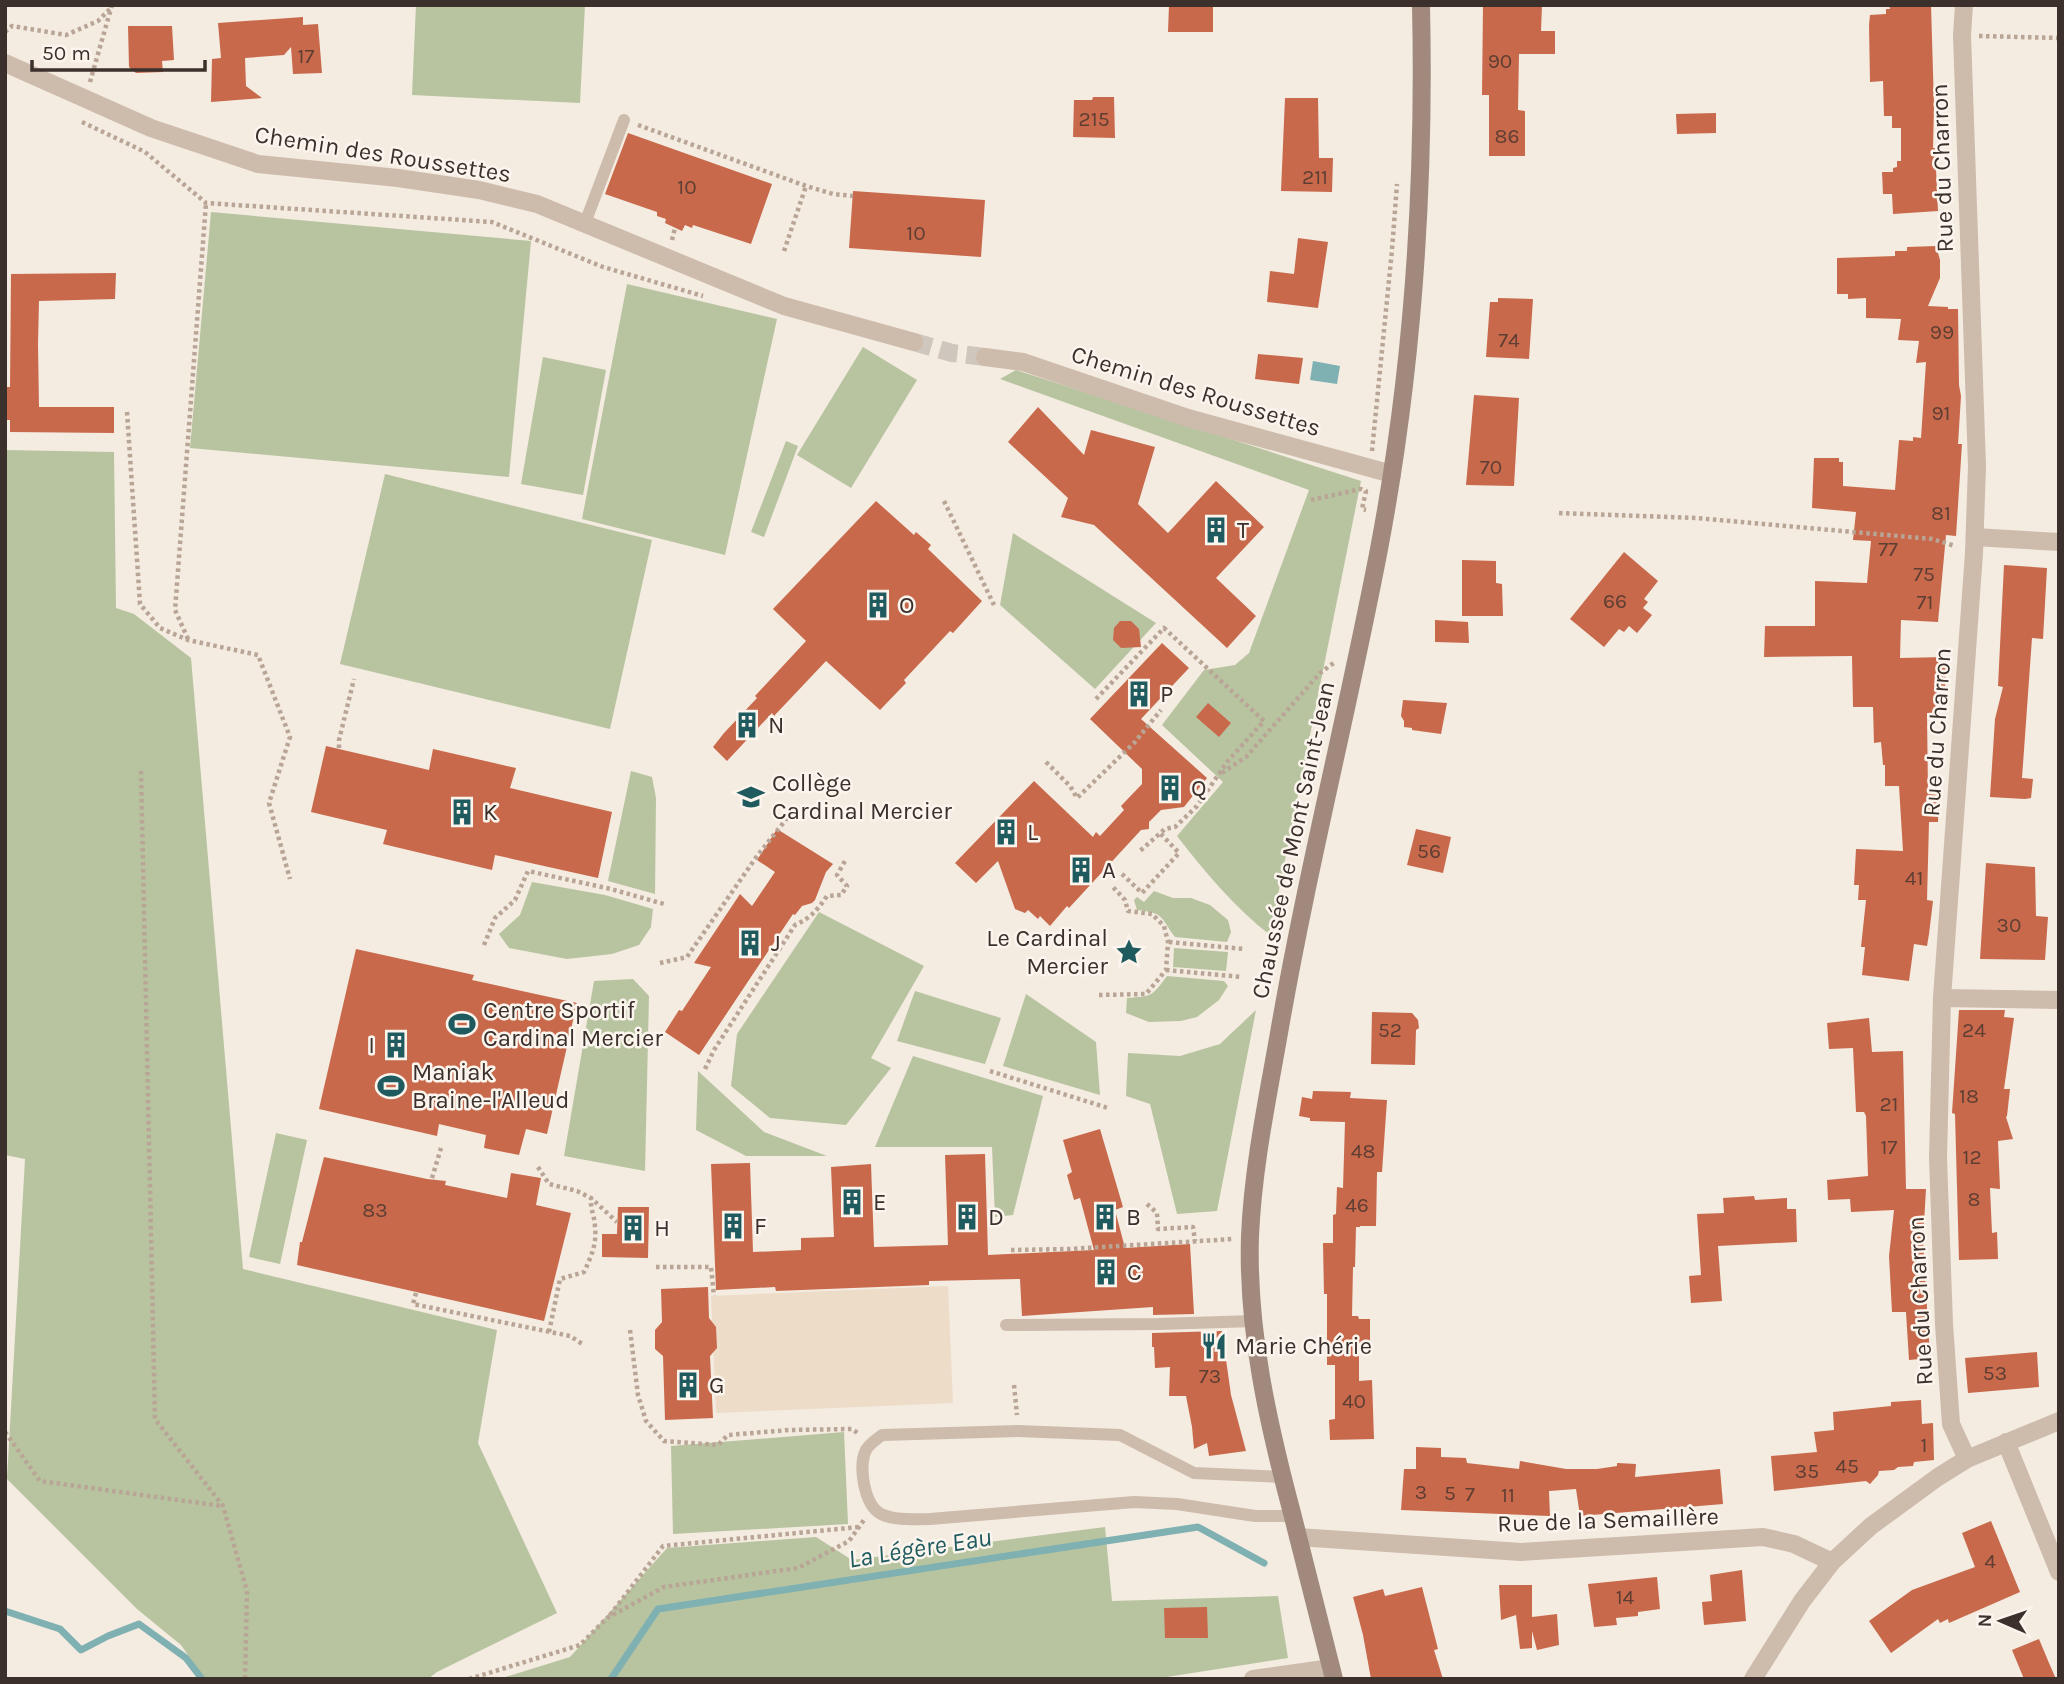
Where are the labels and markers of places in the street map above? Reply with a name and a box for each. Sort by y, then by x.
building icon: T [1201,515,1231,545]
place label: T [1237,516,1249,544]
building icon: O [863,590,893,620]
place label: O [899,591,915,619]
building icon: P [1124,679,1154,709]
place label: P [1160,680,1173,708]
building icon: N [732,710,762,740]
place label: N [768,711,784,739]
place label: Collège Cardinal Mercier [772,769,952,825]
building icon: Q [1155,773,1185,803]
place label: Q [1191,774,1207,802]
school or university icon: Collège Cardinal Mercier [736,782,766,812]
building icon: K [447,797,477,827]
place label: K [483,798,498,826]
building icon: L [991,817,1021,847]
place label: L [1027,818,1039,846]
building icon: A [1066,855,1096,885]
place label: A [1102,856,1116,884]
place label: Le Cardinal Mercier [986,924,1108,980]
building icon: J [735,928,765,958]
place label: J [771,929,781,957]
place icon: Le Cardinal Mercier [1114,937,1144,967]
place label: Centre Sportif Cardinal Mercier [483,996,663,1052]
sports icon: Centre Sportif Cardinal Mercier [447,1009,477,1039]
building icon: I [381,1030,411,1060]
place label: I [368,1031,375,1059]
place label: Maniak Braine-l'Alleud [412,1058,569,1114]
sports icon: Maniak Braine-l'Alleud [376,1071,406,1101]
building icon: E [837,1187,867,1217]
place label: E [873,1188,887,1216]
building icon: D [952,1202,982,1232]
building icon: B [1090,1202,1120,1232]
place label: D [988,1203,1004,1231]
place label: B [1126,1203,1141,1231]
building icon: F [718,1211,748,1241]
place label: F [754,1212,767,1240]
building icon: H [618,1213,648,1243]
place label: H [654,1214,670,1242]
building icon: C [1091,1257,1121,1287]
place label: C [1127,1258,1142,1286]
restaurant icon: Marie Chérie [1199,1331,1229,1361]
place label: Marie Chérie [1235,1332,1372,1360]
building icon: G [673,1370,703,1400]
place label: G [709,1371,724,1399]

